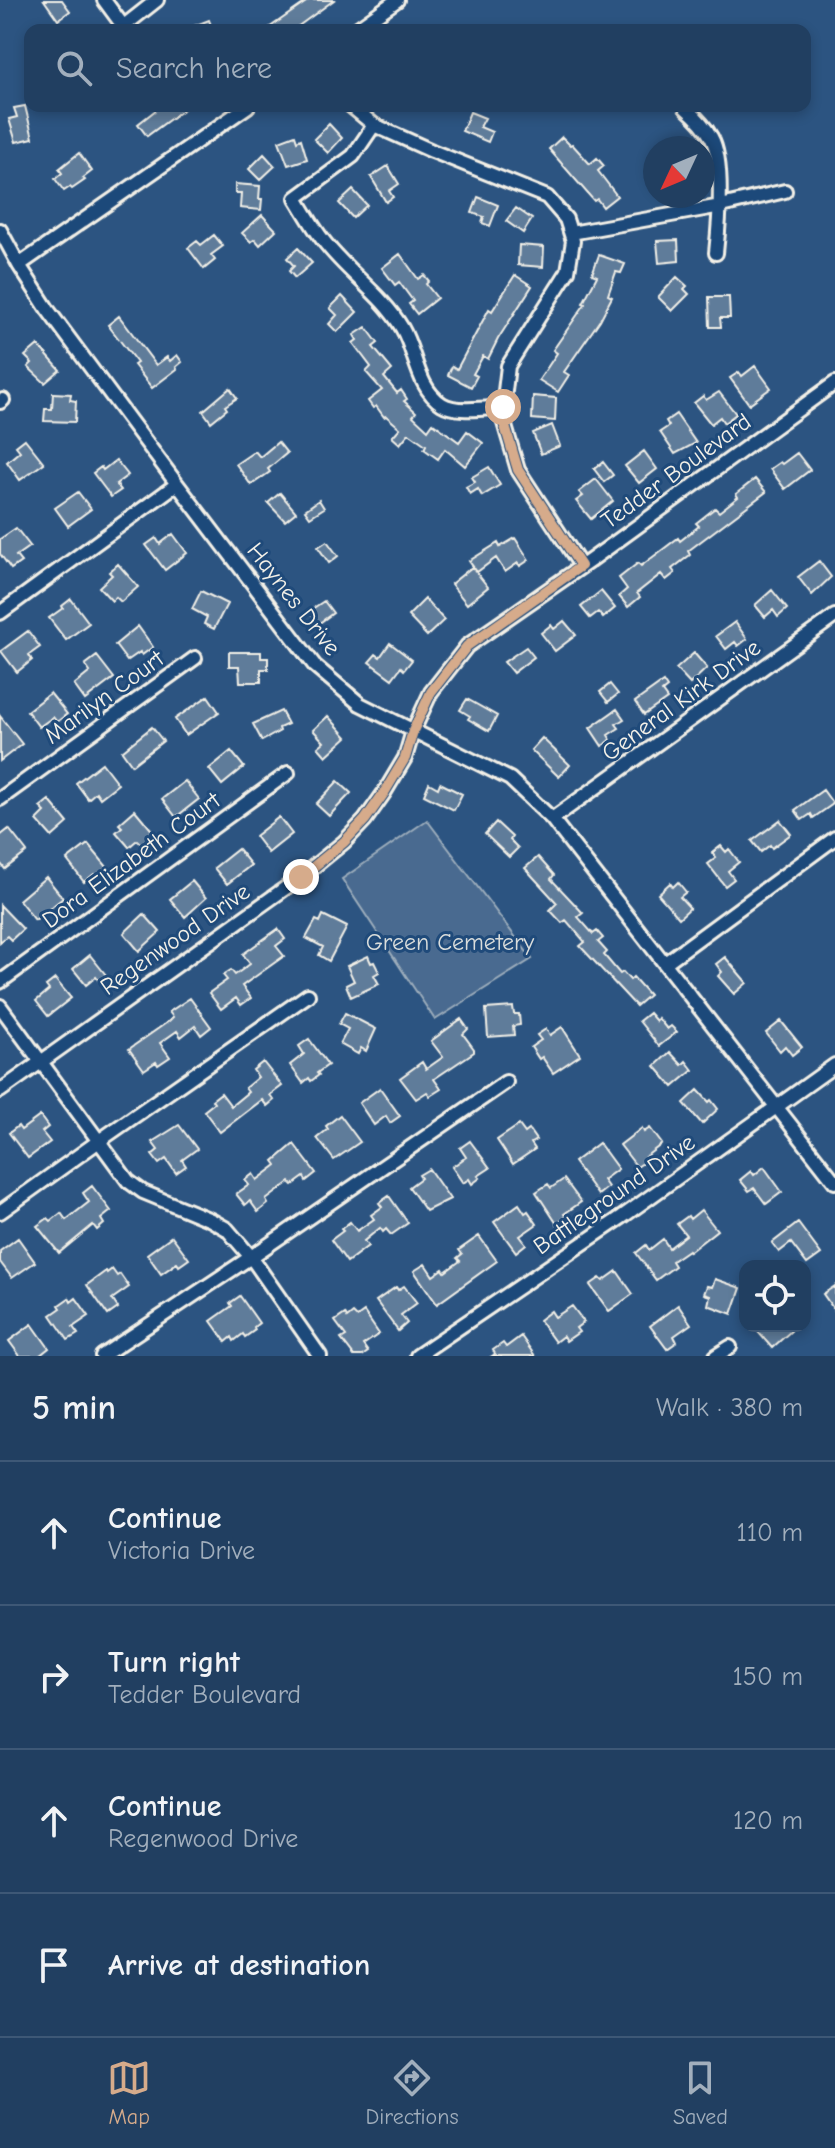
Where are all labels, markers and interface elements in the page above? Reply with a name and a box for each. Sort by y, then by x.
search box [24,24,811,112]
icon: search [52,46,96,90]
text: Search here [116,51,272,86]
north arrow [643,136,715,208]
route start [485,389,521,425]
street label: Tedder Boulevard [596,407,756,535]
street label: Haynes Drive [241,537,347,661]
street label: General Kirk Drive [596,633,766,767]
street label: Marilyn Court [39,644,170,750]
street label: Dora Elizabeth Court [36,785,226,934]
route end [283,859,319,895]
street label: Regenwood Drive [95,877,255,1001]
park label: Green Cemetery [366,928,535,956]
street label: Battleground Drive [528,1128,700,1260]
map controls [739,1260,811,1332]
button: locate [739,1260,811,1332]
text: 5 min [32,1388,116,1428]
text: Walk · 380 m [656,1393,803,1423]
text: Continue [108,1501,222,1536]
icon: ahead [32,1511,76,1555]
text: 110 m [736,1518,803,1548]
text: Victoria Drive [108,1536,255,1566]
text: Turn right [108,1645,240,1680]
icon: right [32,1655,76,1699]
text: 150 m [733,1662,803,1692]
text: Tedder Boulevard [108,1680,301,1710]
text: Continue [108,1789,222,1824]
icon: ahead [32,1799,76,1843]
text: 120 m [733,1806,803,1836]
text: Regenwood Drive [108,1824,298,1854]
icon: arrive [32,1943,76,1987]
text: Arrive at destination [108,1948,370,1983]
tab: Map [107,2056,151,2130]
tab: Directions [366,2056,459,2130]
tab: Saved [673,2056,728,2130]

